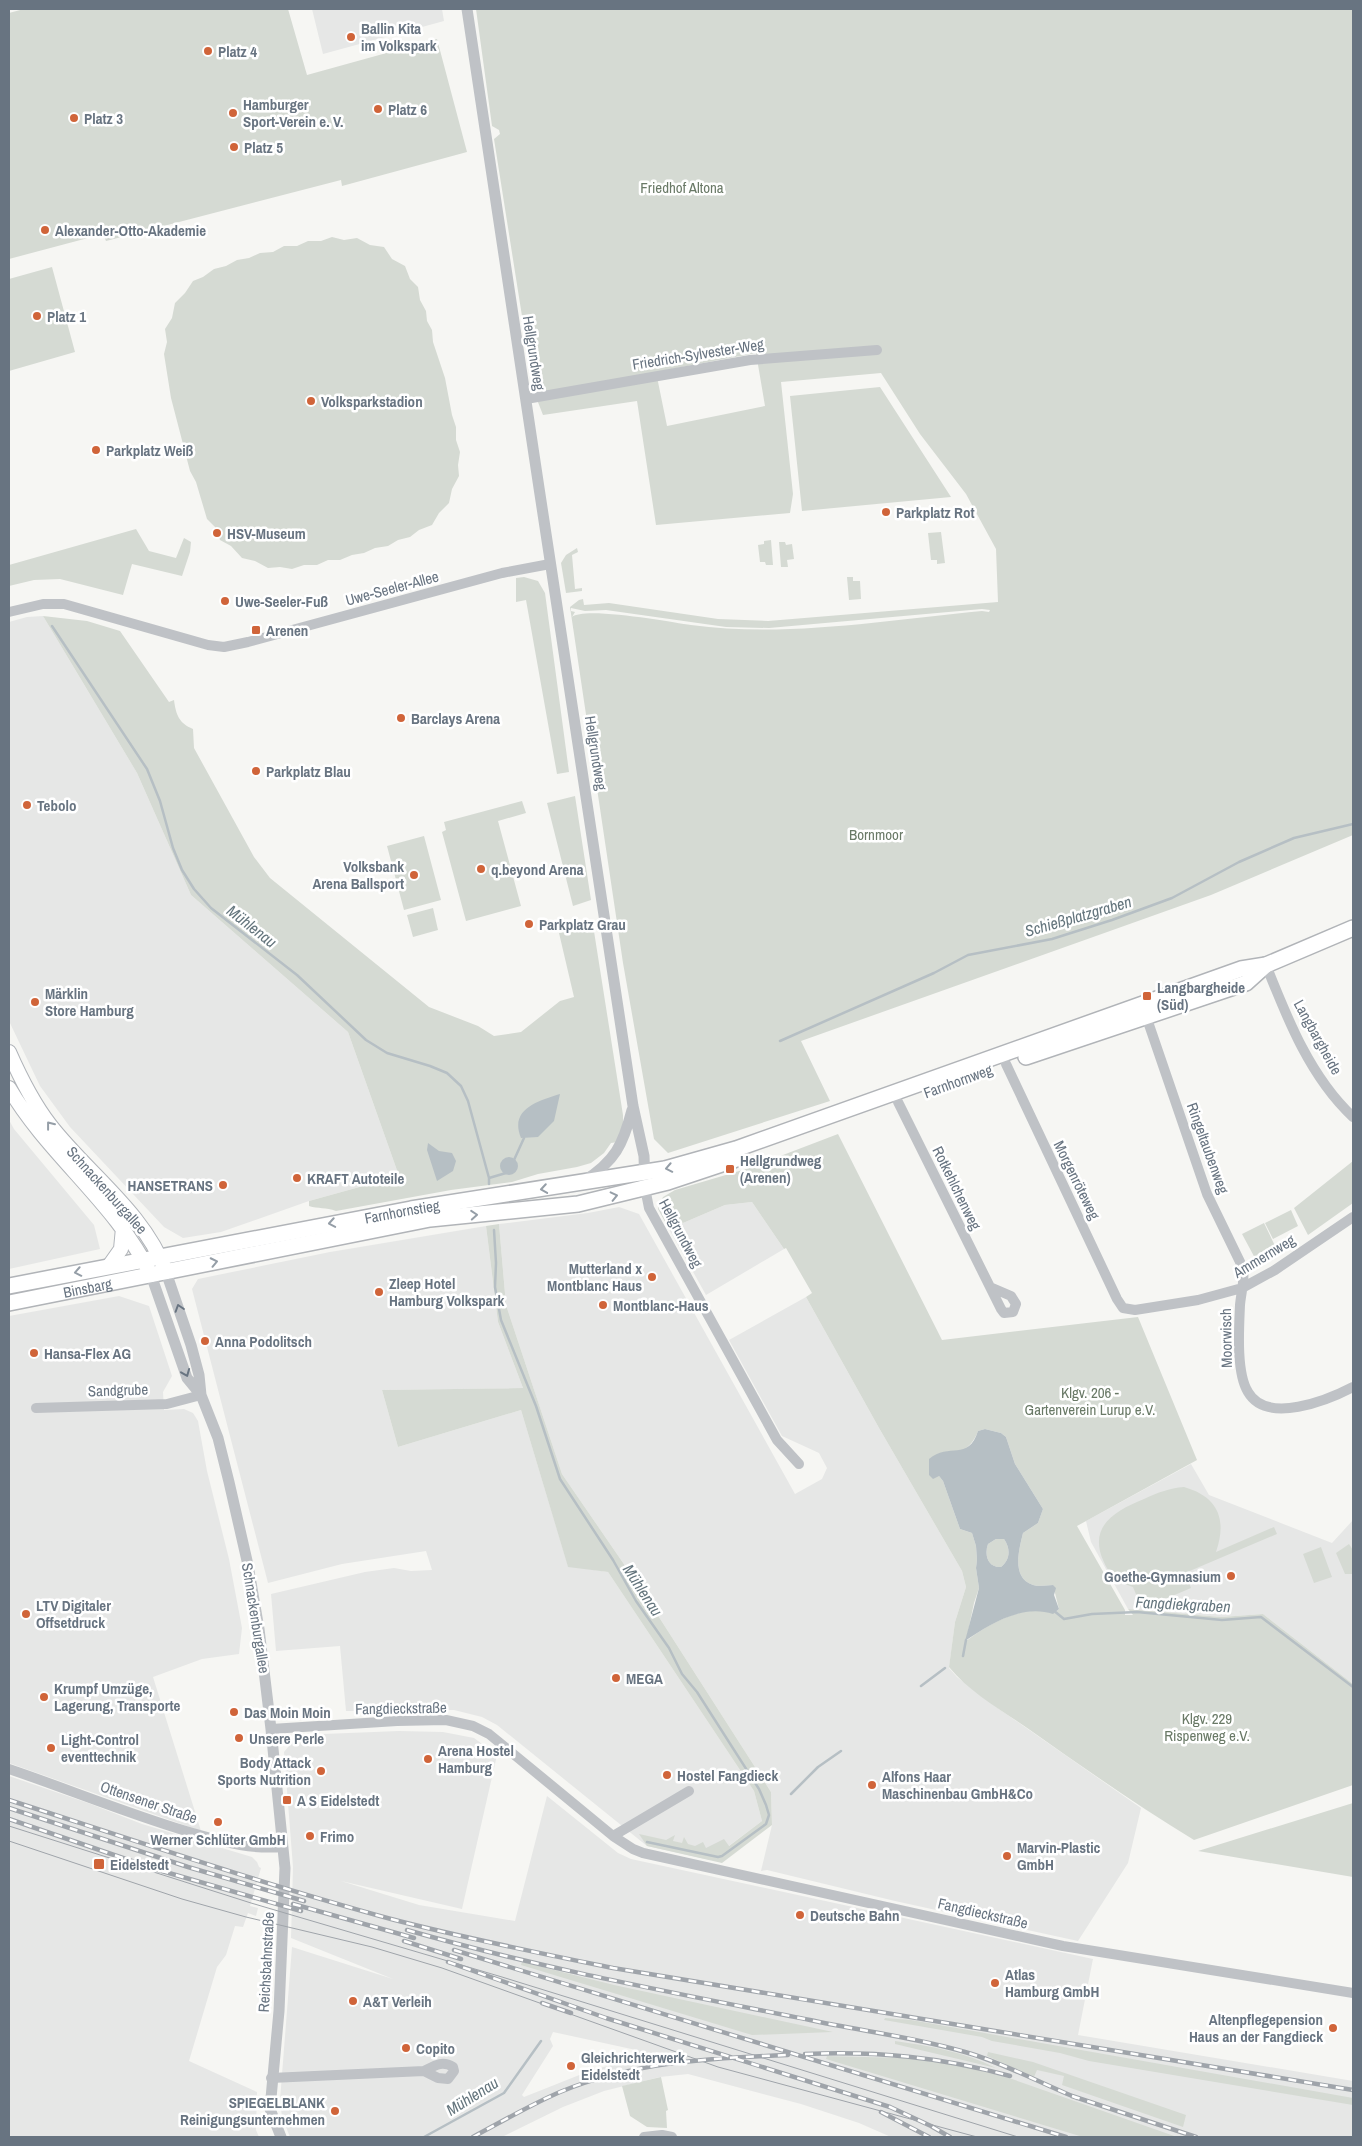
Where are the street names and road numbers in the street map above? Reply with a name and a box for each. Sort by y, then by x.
street label: Hellgrundweg [518,314,550,392]
street label: Friedrich-Sylvester-Weg [631,333,766,375]
street label: Uwe-Seeler-Allee [343,565,441,611]
street label: Hellgrundweg [580,714,612,792]
street label: Langbargheide [1289,996,1347,1078]
street label: Farnhornweg [921,1059,996,1103]
street label: Ringeltaubenweg [1182,1099,1234,1197]
street label: Morgenröteweg [1049,1137,1105,1223]
street label: Schnackenburgallee [62,1142,152,1239]
street label: Rotkehlchenweg [928,1143,986,1234]
street label: Farnhornstieg [363,1194,441,1228]
street label: Hellgrundweg [654,1195,708,1271]
street label: Ammernweg [1228,1229,1299,1283]
street label: Binsbarg [61,1272,114,1302]
street label: Moorwisch [1215,1308,1237,1368]
street label: Sandgrube [88,1378,149,1402]
street label: Schnackenburgallee [237,1561,275,1675]
street label: Fangdieckstraße [355,1697,447,1719]
street label: Ottensener Straße [98,1776,200,1828]
street label: Fangdieckstraße [936,1892,1030,1934]
street label: Reichsbahnstraße [253,1911,279,2013]

